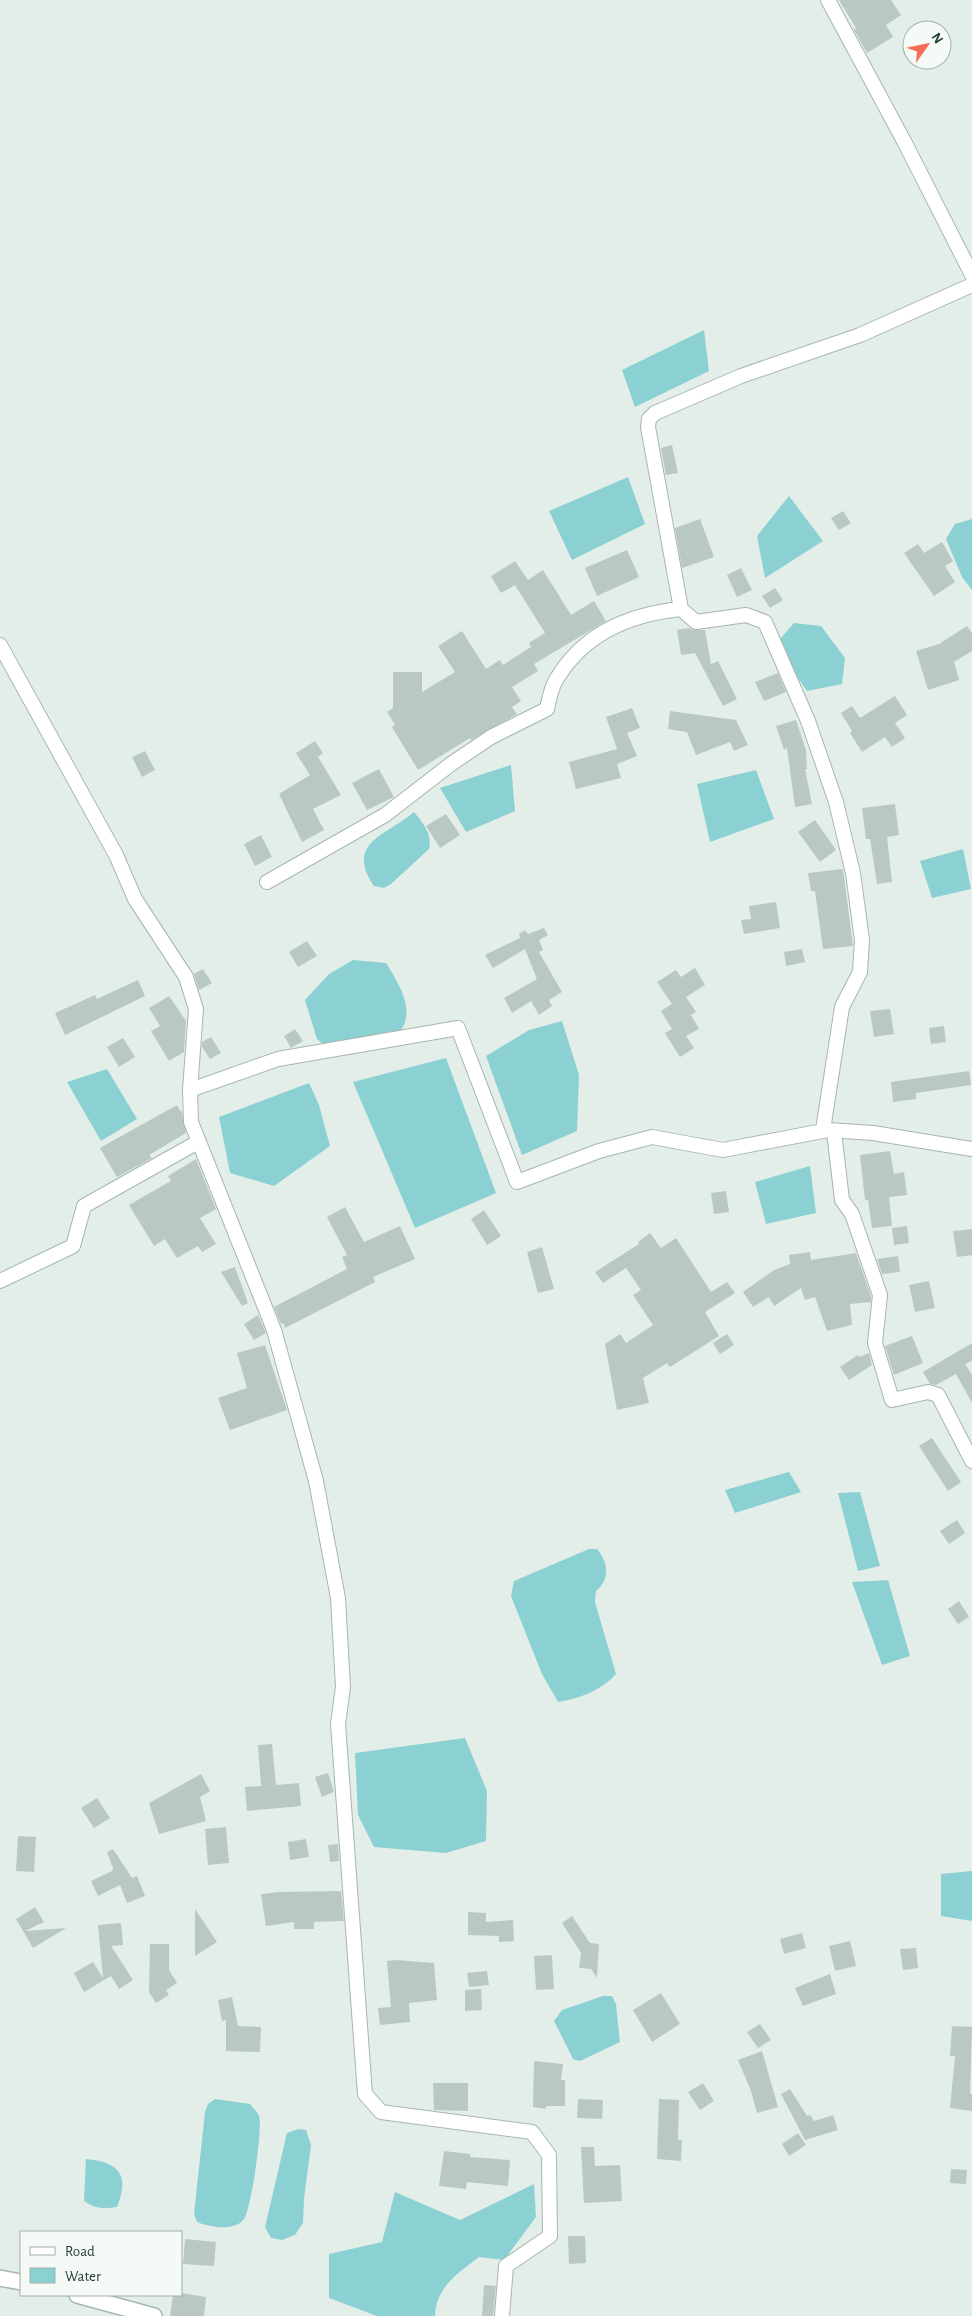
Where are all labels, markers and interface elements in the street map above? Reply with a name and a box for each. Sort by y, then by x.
north arrow [902,20,952,70]
text: N [929,31,946,46]
legend [20,2231,182,2296]
text: Road [65,2244,95,2259]
text: Water [65,2269,101,2284]

